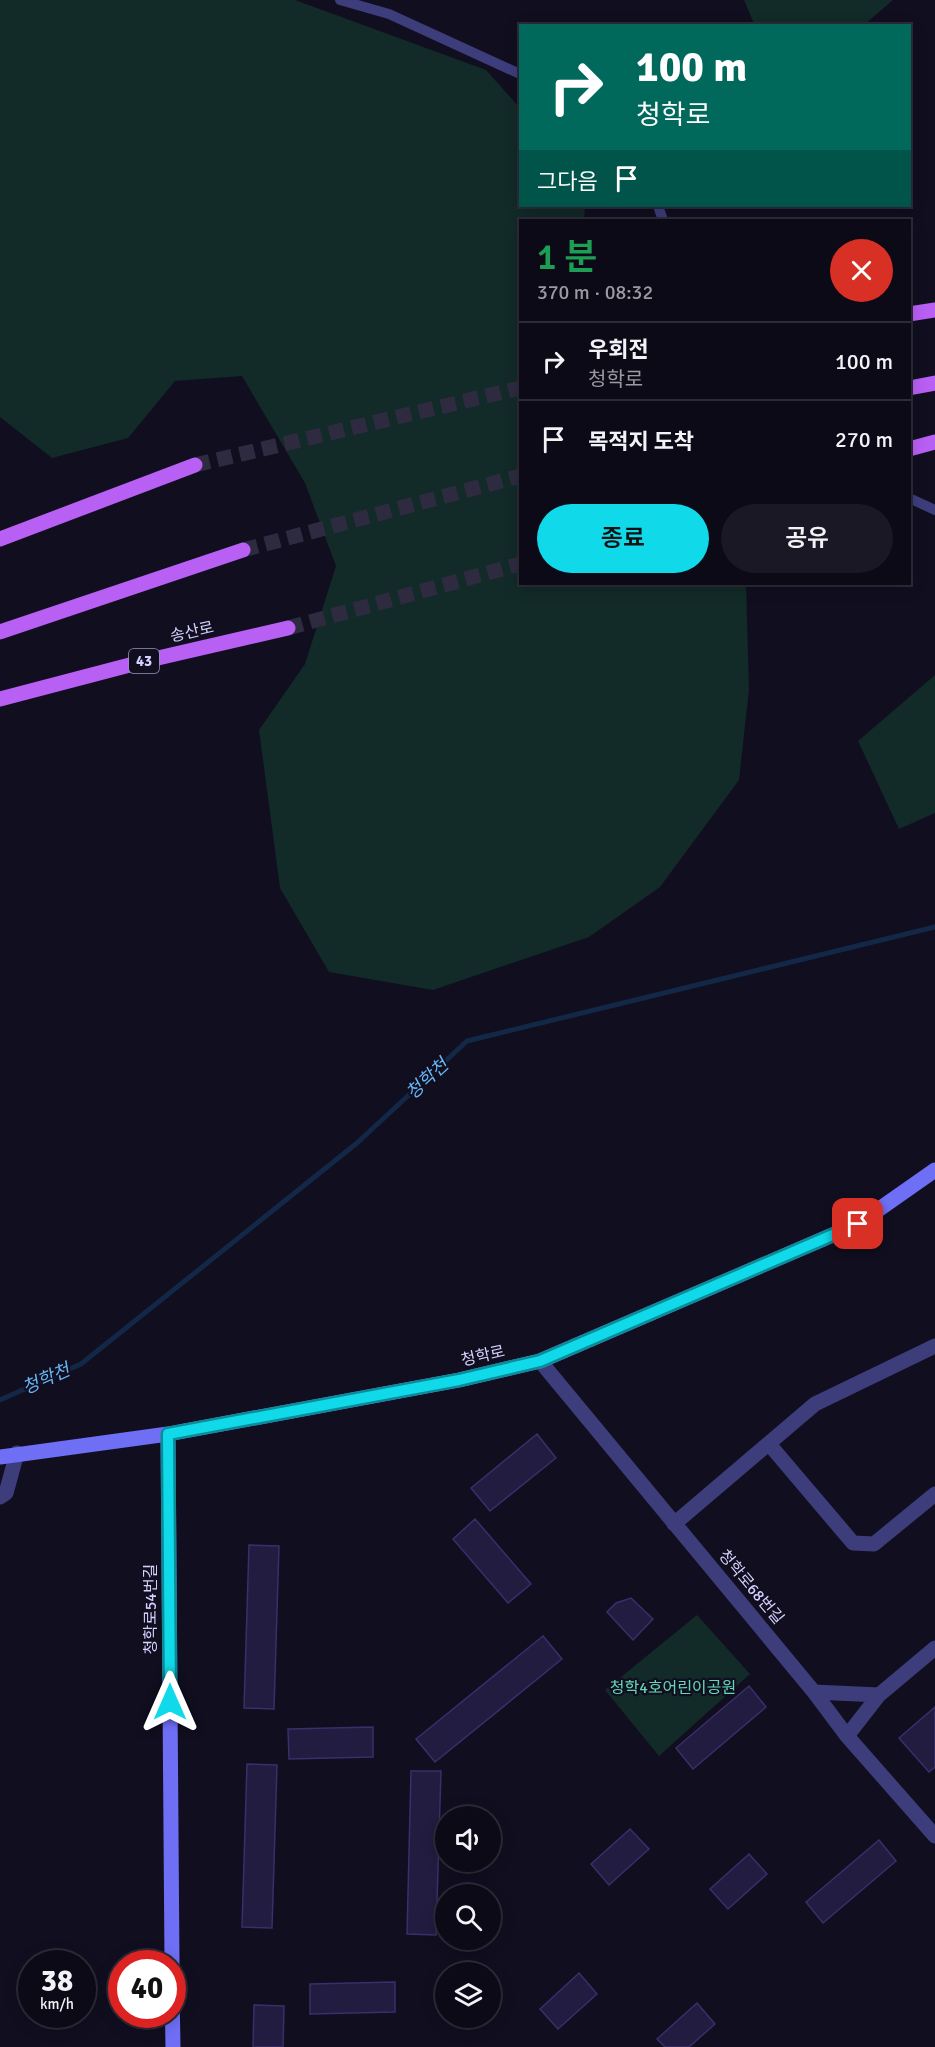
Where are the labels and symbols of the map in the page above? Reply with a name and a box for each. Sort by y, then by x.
street label: 송산로 [168,617,216,647]
road number: 43 [129,649,159,673]
water label: 청학천 [401,1052,454,1104]
pin [832,1198,883,1249]
street label: 청학로 [459,1341,507,1371]
water label: 청학천 [19,1358,75,1399]
street label: 청학로68번길 [714,1546,788,1628]
street label: 청학로54번길 [141,1564,161,1654]
position arrow [138,1670,202,1734]
park label: 청학4호어린이공원 [610,1678,736,1698]
speed limit sign: 40 [108,1950,186,2028]

